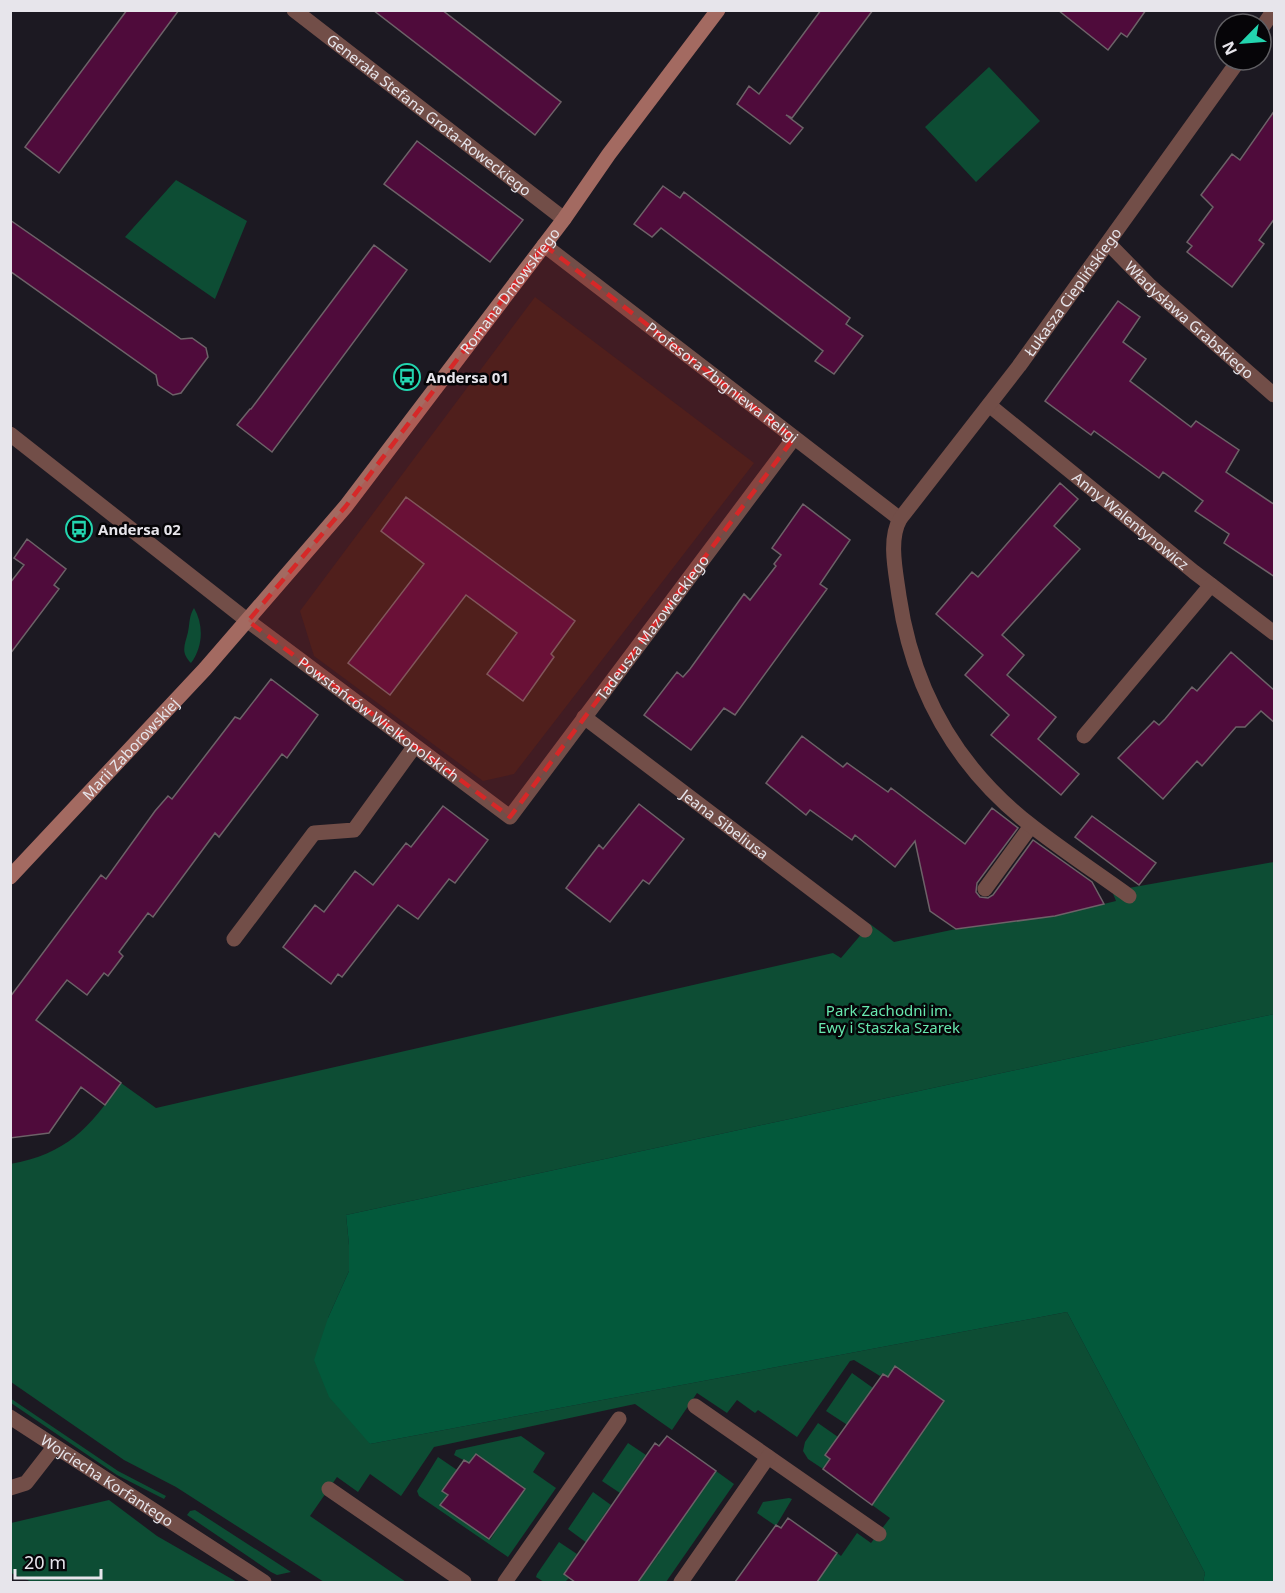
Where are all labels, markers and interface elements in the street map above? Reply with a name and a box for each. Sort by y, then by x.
north arrow [1213,12,1273,72]
street label: Generała Stefana Grota-Roweckiego [323,29,536,200]
text: N [1217,38,1242,59]
street label: Romana Dmowskiego [455,223,564,358]
street label: Łukasza Cieplińskiego [1019,223,1125,360]
street label: Władysława Grabskiego [1121,256,1258,383]
street label: Profesora Zbigniewa Religi [642,317,803,447]
bus stop icon: Andersa 01 [392,362,422,392]
place label: Andersa 01 [426,367,509,387]
street label: Anny Walentynowicz [1069,467,1193,574]
bus stop icon: Andersa 02 [64,514,94,544]
place label: Andersa 02 [98,519,181,539]
street label: Tadeusza Mazowieckiego [591,550,713,704]
street label: Powstańców Wielkopolskich [294,652,464,786]
street label: Marii Zaborowskiej [78,693,183,804]
street label: Jeana Sibeliusa [676,783,773,864]
park label: Park Zachodni im. Ewy i Staszka Szarek [818,1000,960,1037]
street label: Wojciecha Korfantego [37,1430,178,1531]
scale bar [15,1542,100,1580]
text: 20 m [24,1550,66,1574]

